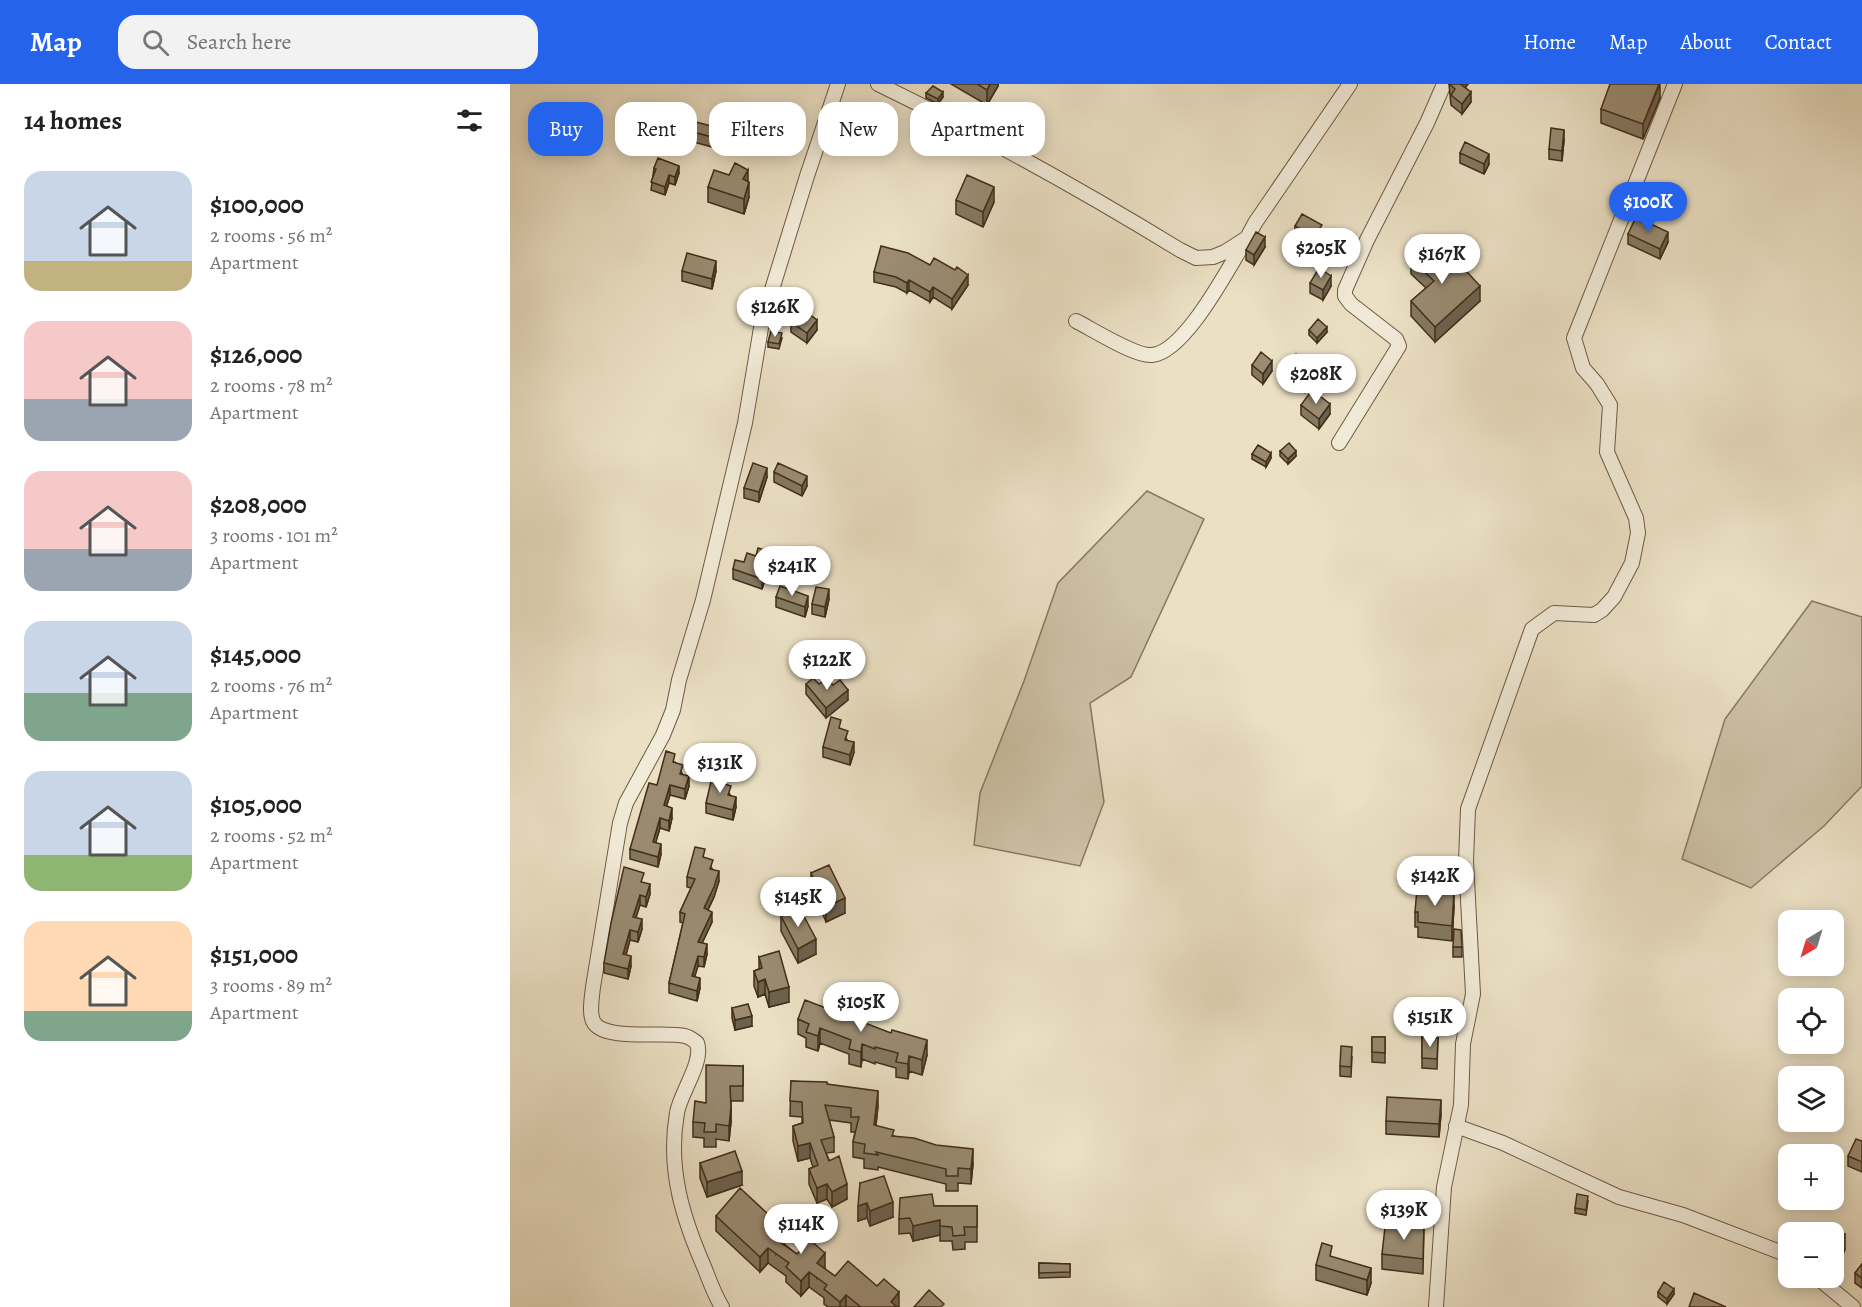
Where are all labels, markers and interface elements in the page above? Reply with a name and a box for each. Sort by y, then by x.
search box [118,15,538,69]
text: Map [30,23,82,61]
icon: search [139,26,172,59]
text: Search here [187,27,291,57]
text: Home [1523,28,1576,56]
text: Map [1609,28,1647,56]
text: About [1680,28,1732,56]
text: Contact [1765,28,1832,56]
chip: Buy [528,102,603,156]
chip: Rent [615,102,697,156]
chip: Filters [709,102,806,156]
chip: New [818,102,898,156]
chip: Apartment [910,102,1045,156]
text: 14 homes [24,103,122,138]
icon: filters [453,104,486,137]
pin: $100K [1606,182,1690,233]
text: $100,000 [210,187,304,222]
text: $100K [1623,188,1673,215]
icon: home [72,195,144,267]
text: 2 rooms · 56 m² [210,222,332,249]
pin: $205K [1279,228,1363,279]
text: $205K [1296,234,1346,261]
pin: $167K [1400,234,1484,285]
text: $167K [1418,240,1466,267]
text: Apartment [210,249,299,276]
pin: $126K [733,287,817,338]
text: $126K [751,293,799,320]
text: $126,000 [210,337,302,372]
icon: home [72,345,144,417]
pin: $208K [1274,354,1358,405]
text: $208K [1290,360,1342,387]
text: 2 rooms · 78 m² [210,372,333,399]
text: Apartment [210,399,299,426]
text: $208,000 [210,487,306,522]
icon: home [72,495,144,567]
text: 3 rooms · 101 m² [210,522,338,549]
pin: $241K [750,546,834,597]
text: Apartment [210,549,299,576]
text: $241K [768,552,816,579]
text: $145,000 [210,637,301,672]
pin: $122K [785,640,869,691]
icon: home [72,645,144,717]
text: $122K [803,646,851,673]
text: 2 rooms · 76 m² [210,672,332,699]
text: Apartment [210,699,299,726]
pin: $131K [678,743,762,794]
text: $131K [697,749,743,776]
text: $105,000 [210,787,302,822]
icon: home [72,795,144,867]
text: 2 rooms · 52 m² [210,822,333,849]
text: Apartment [210,849,299,876]
pin: $142K [1393,856,1477,907]
text: $142K [1411,862,1459,889]
pin: $145K [756,877,840,928]
text: $145K [774,883,822,910]
north arrow [1778,910,1844,976]
map controls [1778,910,1844,1288]
text: $151,000 [210,937,298,972]
icon: home [72,945,144,1017]
text: 3 rooms · 89 m² [210,972,332,999]
pin: $105K [819,982,903,1033]
text: $105K [837,988,885,1015]
button: locate [1778,988,1844,1054]
pin: $151K [1388,997,1472,1048]
text: Apartment [210,999,299,1026]
text: $151K [1407,1003,1453,1030]
button: layers [1778,1066,1844,1132]
button: + [1778,1144,1844,1210]
pin: $139K [1362,1190,1446,1241]
text: $139K [1380,1196,1428,1223]
pin: $114K [759,1204,843,1255]
text: $114K [778,1210,824,1237]
button: − [1778,1222,1844,1288]

